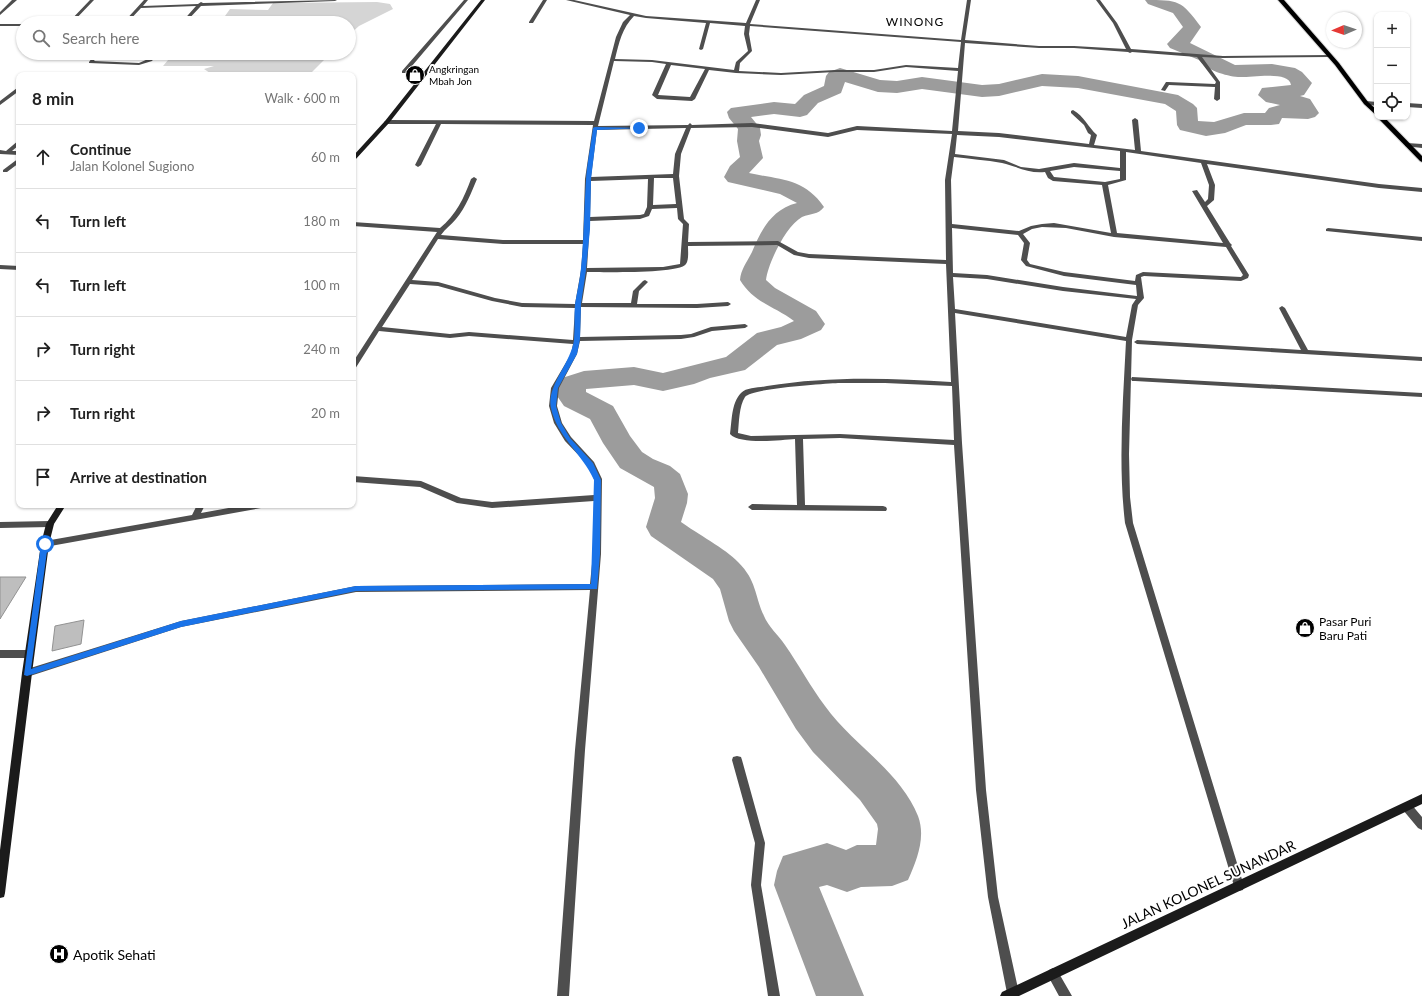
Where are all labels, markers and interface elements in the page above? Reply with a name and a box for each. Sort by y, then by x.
north arrow [1326,12,1362,48]
map controls [1374,12,1410,120]
button: + [1374,12,1410,48]
district label: WINONG [886,14,944,29]
search box [16,16,356,60]
icon: search [30,27,52,49]
text: Search here [62,29,139,47]
button: − [1374,48,1410,84]
place label: Angkringan Mbah Jon [429,63,479,87]
shop icon: Angkringan Mbah Jon [404,64,426,86]
button: locate [1374,84,1410,120]
text: 8 min [32,88,74,109]
text: Walk · 600 m [264,90,340,106]
route end [630,119,648,137]
text: Continue [70,140,131,158]
icon: ahead [32,146,54,168]
text: 60 m [311,149,340,165]
text: Jalan Kolonel Sugiono [70,158,194,174]
icon: left [32,210,54,232]
text: Turn left [70,212,126,230]
text: 180 m [303,213,340,229]
icon: left [32,274,54,296]
text: Turn left [70,276,126,294]
text: 100 m [303,277,340,293]
icon: right [32,338,54,360]
text: Turn right [70,340,135,358]
text: 240 m [303,341,340,357]
icon: right [32,402,54,424]
text: Turn right [70,404,135,422]
text: 20 m [311,405,340,421]
icon: arrive [32,466,54,488]
text: Arrive at destination [70,468,207,486]
route start [36,535,54,553]
place label: Pasar Puri Baru Pati [1319,614,1372,643]
shop icon: Pasar Puri Baru Pati [1294,617,1316,639]
street label: JALAN KOLONEL SUNANDAR [1118,836,1298,932]
hospital icon: Apotik Sehati [48,943,70,965]
place label: Apotik Sehati [73,946,156,963]

